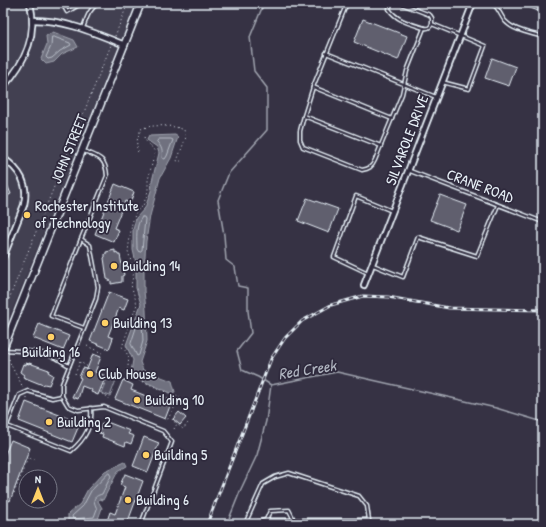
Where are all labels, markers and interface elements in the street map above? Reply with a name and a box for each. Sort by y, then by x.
street label: SILVAROLE DRIVE [380,91,434,188]
street label: JOHN STREET [45,110,92,187]
street label: CRANE ROAD [444,163,517,208]
place label: Rochester Institute of Technology [35,195,139,233]
marker: Rochester Institute of Technology [22,210,32,220]
place label: Building 14 [122,255,181,276]
marker: Building 14 [109,261,119,271]
place label: Building 13 [113,312,173,333]
marker: Building 13 [100,318,110,328]
marker: Building 16 [46,332,56,342]
place label: Building 16 [22,341,80,362]
water label: Red Creek [277,353,339,384]
place label: Club House [98,363,157,384]
marker: Club House [85,369,95,379]
place label: Building 10 [145,389,205,410]
marker: Building 10 [132,395,142,405]
place label: Building 2 [57,411,111,432]
marker: Building 2 [44,417,54,427]
place label: Building 5 [154,444,208,465]
marker: Building 5 [141,450,151,460]
north arrow [18,469,58,509]
text: N [35,472,41,486]
place label: Building 6 [136,489,189,510]
marker: Building 6 [123,495,133,505]

